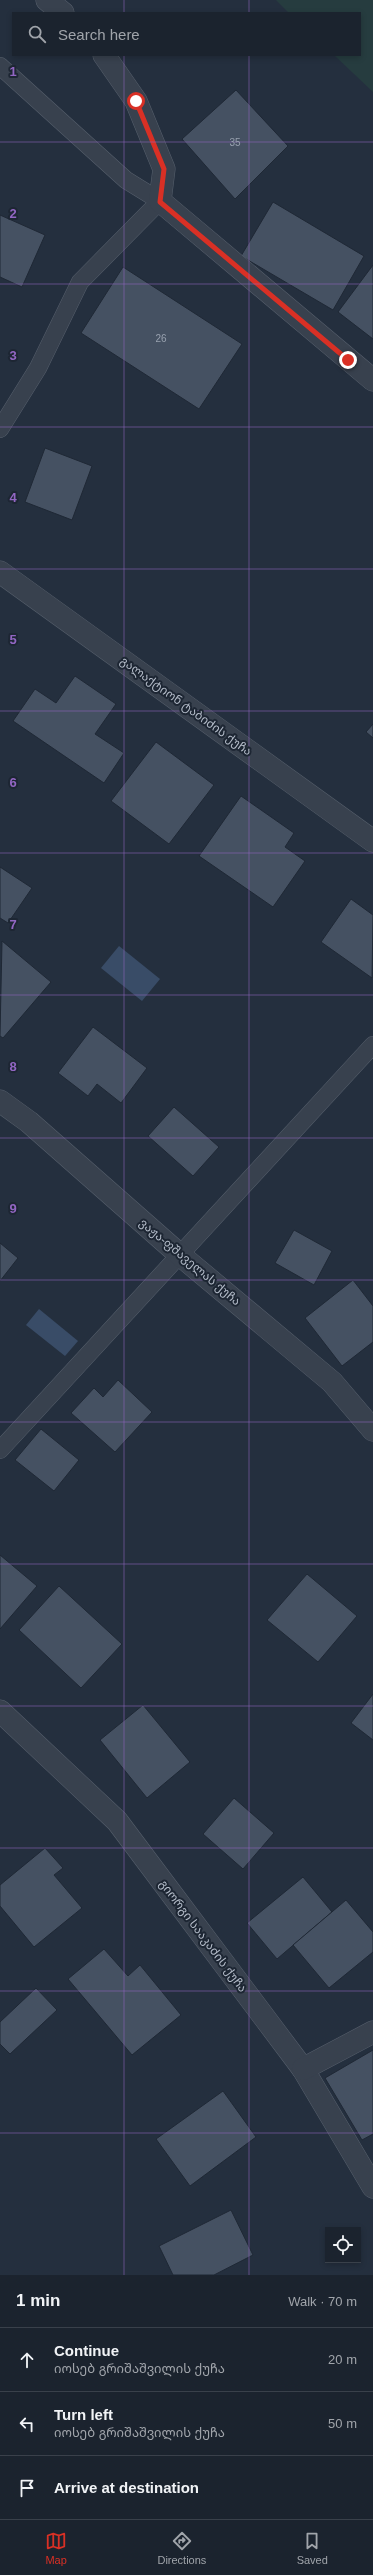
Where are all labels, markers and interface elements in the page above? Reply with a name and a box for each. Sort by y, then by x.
search box [12,12,361,56]
icon: search [26,23,48,45]
text: Search here [58,26,140,43]
text: 1 [9,64,17,79]
route start [127,92,145,110]
house number: 35 [229,137,241,148]
text: 2 [9,206,17,221]
house number: 26 [155,333,167,344]
text: 3 [9,348,17,363]
route end [339,351,357,369]
text: 4 [9,490,17,505]
text: 5 [9,632,17,647]
street label: გალაქტიონ ტაბიძის ქუჩა [117,654,254,759]
text: 6 [9,775,17,790]
text: 7 [9,917,17,932]
text: 8 [9,1059,17,1074]
text: 9 [9,1201,17,1216]
street label: ვაჟა-ფშაველას ქუჩა [136,1216,243,1309]
street label: გიორგი სააკაძის ქუჩა [156,1877,250,1995]
map controls [325,2227,361,2263]
button: locate [325,2227,361,2263]
text: 1 min [16,2291,60,2310]
text: Walk · 70 m [288,2294,357,2309]
text: Continue [54,2342,119,2359]
icon: ahead [16,2349,38,2371]
text: 20 m [328,2352,357,2367]
text: იოსებ გრიშაშვილის ქუჩა [54,2361,225,2376]
text: Turn left [54,2406,113,2423]
icon: left [16,2413,38,2435]
text: 50 m [328,2416,357,2431]
text: იოსებ გრიშაშვილის ქუჩა [54,2425,225,2440]
icon: arrive [16,2477,38,2499]
text: Arrive at destination [54,2479,199,2496]
tab: Map [45,2530,67,2566]
tab: Directions [157,2530,206,2566]
tab: Saved [297,2530,328,2566]

